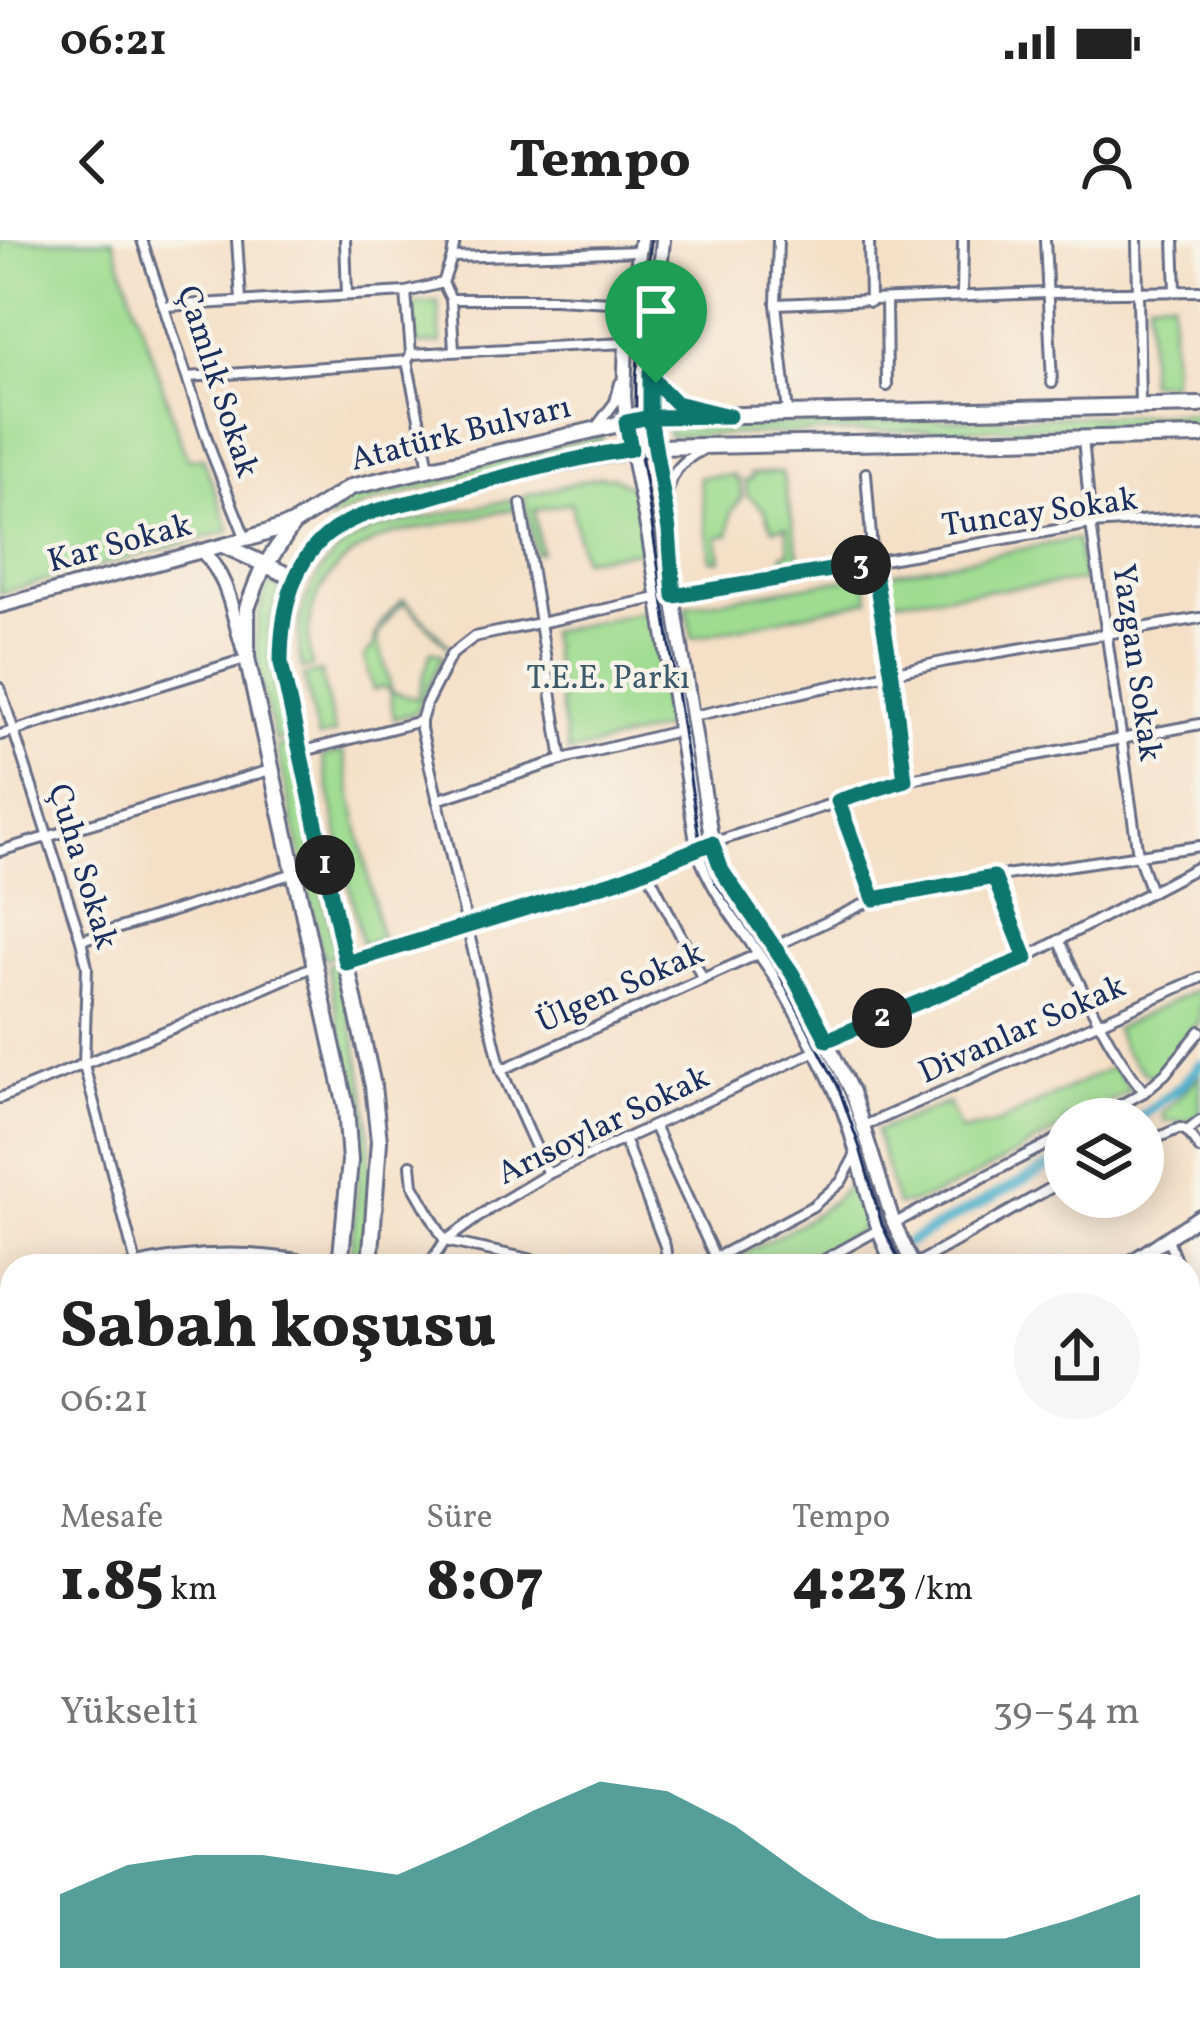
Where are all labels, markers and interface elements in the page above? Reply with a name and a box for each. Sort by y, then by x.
text: 06:21 [60,11,167,74]
text: Tempo [509,125,691,200]
icon: back [60,129,126,195]
icon: person [1074,129,1140,195]
pin [605,260,707,383]
icon: arrive [623,278,689,344]
street label: Çamlık Sokak [163,280,269,484]
street label: Atatürk Bulvarı [346,385,576,485]
street label: Tuncay Sokak [939,477,1141,551]
street label: Kar Sokak [43,504,197,586]
pin: 3 [831,535,891,595]
text: 3 [853,542,869,588]
street label: Yazgan Sokak [1098,561,1172,765]
park label: T.E.E. Parkı [526,657,690,703]
street label: Çuha Sokak [34,779,128,955]
pin: 1 [295,835,355,895]
text: 1 [318,842,332,888]
street label: Ülgen Sokak [530,932,712,1046]
street label: Divanlar Sokak [912,965,1134,1097]
pin: 2 [852,988,912,1048]
text: 2 [873,995,891,1041]
street label: Arısoylar Sokak [490,1056,718,1198]
map controls [1044,1098,1164,1218]
button: layers [1044,1098,1164,1218]
text: Sabah koşusu [60,1283,496,1375]
button: share [1014,1293,1140,1419]
text: 06:21 [60,1374,149,1428]
text: Mesafe [60,1496,163,1542]
text: Süre [426,1496,492,1542]
text: Tempo [792,1496,890,1542]
text: 1.85 [60,1542,164,1625]
text: 8:07 [426,1542,544,1625]
text: 4:23 [792,1542,907,1625]
text: km [164,1568,217,1614]
text: /km [907,1568,973,1614]
text: Yükselti [60,1686,198,1740]
text: 39–54 m [993,1686,1140,1740]

